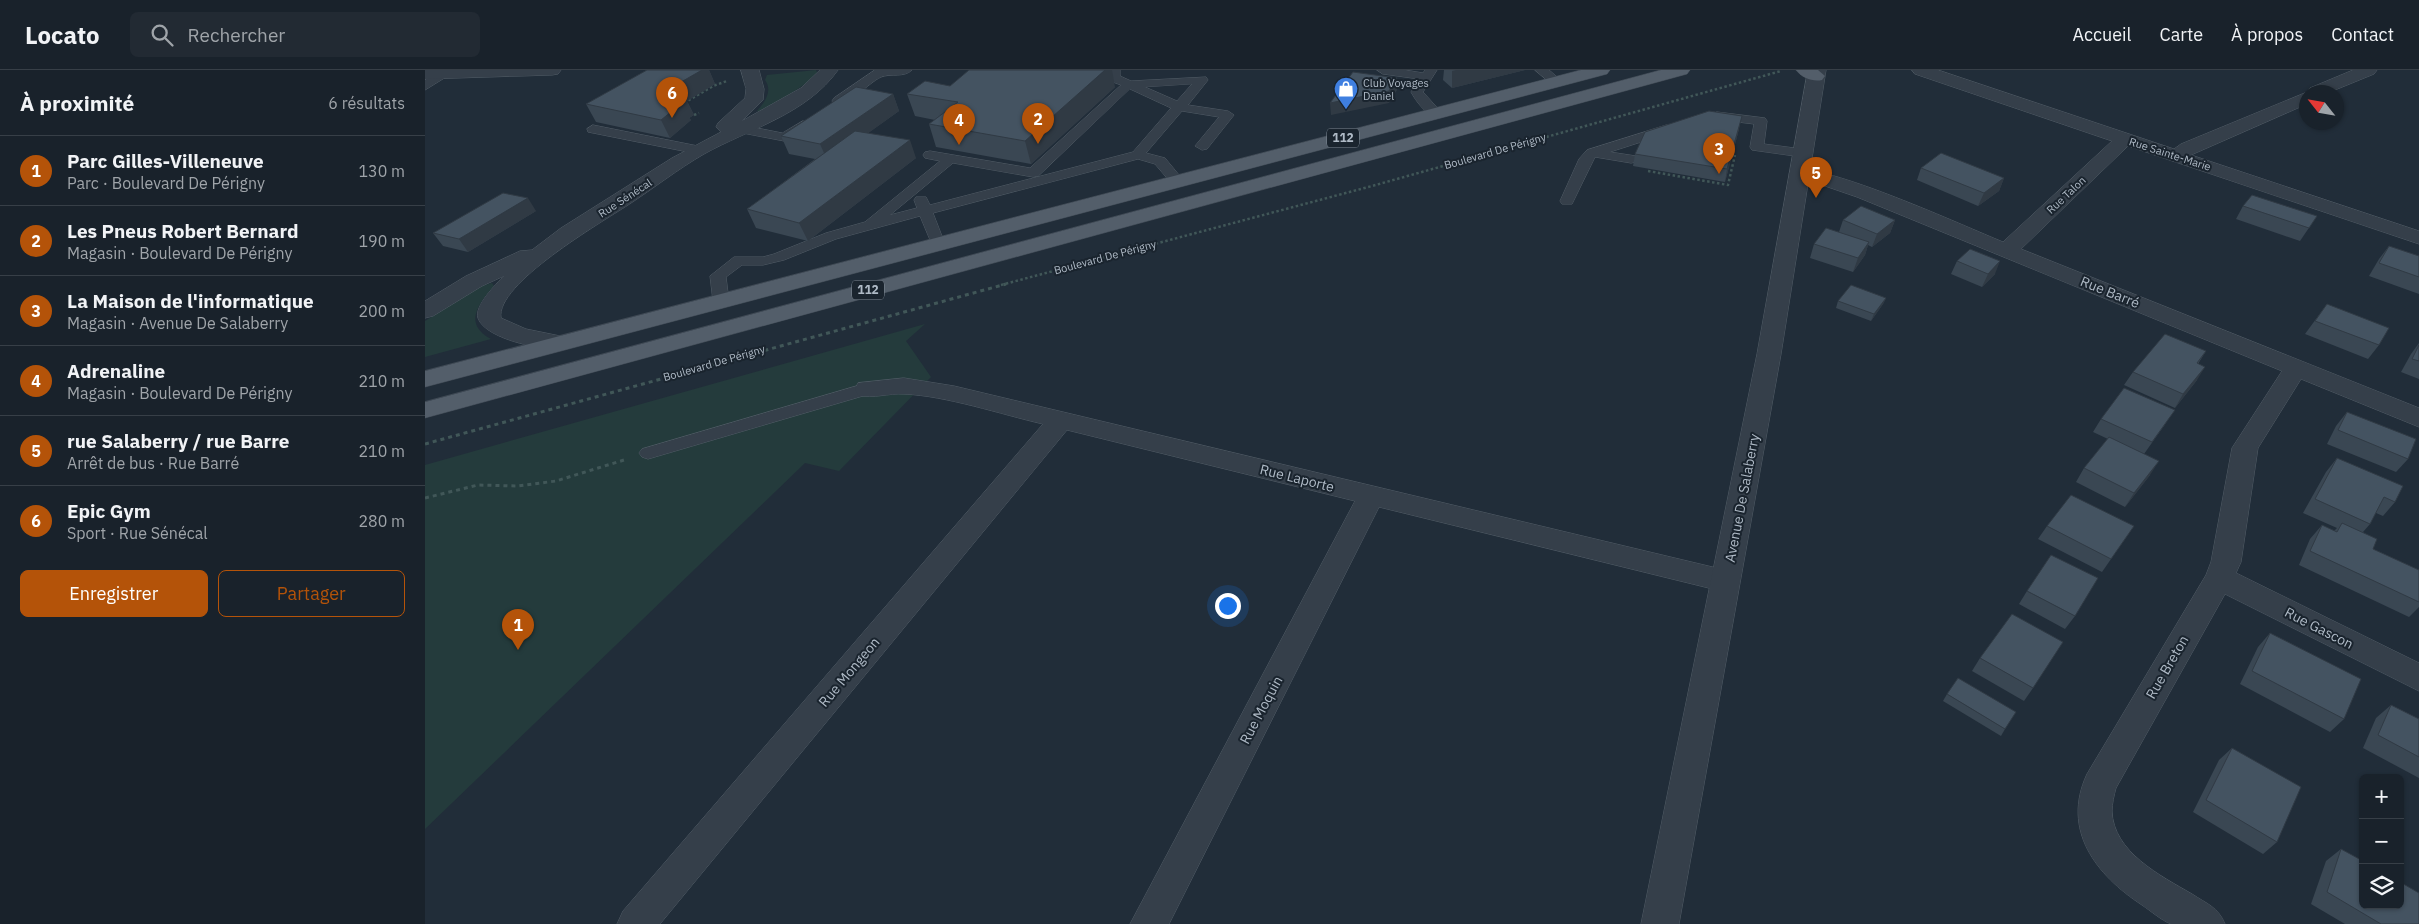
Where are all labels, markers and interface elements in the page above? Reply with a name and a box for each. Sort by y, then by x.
search box [130,12,480,57]
text: Locato [25,19,100,51]
icon: search [148,21,176,49]
text: Rechercher [188,23,285,47]
text: Accueil [2072,23,2131,46]
text: Carte [2159,23,2203,46]
text: À propos [2231,23,2303,46]
text: Contact [2331,23,2394,46]
shop icon: Club Voyages Daniel [1333,76,1359,110]
place label: Club Voyages Daniel [1363,76,1429,103]
pin: 6 [656,77,688,118]
north arrow [2299,85,2344,130]
text: À proximité [20,89,134,117]
text: 6 résultats [328,93,405,113]
pin: 2 [1022,103,1054,144]
pin: 4 [943,104,975,145]
road number: 112 [1327,128,1359,148]
street label: Boulevard De Périgny [1442,130,1548,172]
pin: 3 [1703,133,1735,174]
street label: Rue Sainte-Marie [2127,134,2213,174]
text: Parc Gilles-Villeneuve [67,149,264,173]
pin: 5 [1800,157,1832,198]
text: 1 [31,161,41,181]
text: 130 m [358,161,405,181]
text: Parc · Boulevard De Périgny [67,173,265,193]
street label: Rue Talon [2043,173,2089,217]
street label: Rue Sénécal [596,176,654,220]
text: Les Pneus Robert Bernard [67,219,299,243]
text: 2 [31,231,41,251]
text: 190 m [358,231,405,251]
street label: Boulevard De Périgny [1052,236,1158,277]
text: Magasin · Boulevard De Périgny [67,243,292,263]
street label: Rue Barré [2078,272,2143,312]
road number: 112 [852,280,884,300]
text: La Maison de l'informatique [67,289,314,313]
text: 3 [31,301,41,321]
text: 200 m [358,301,405,321]
text: Magasin · Avenue De Salaberry [67,313,288,333]
street label: Boulevard De Périgny [661,342,767,384]
text: Adrenaline [67,359,165,383]
text: 4 [31,371,41,391]
text: 210 m [358,371,405,391]
text: Magasin · Boulevard De Périgny [67,383,292,403]
text: rue Salaberry / rue Barre [67,429,290,453]
street label: Avenue De Salaberry [1721,432,1763,564]
text: 5 [31,441,41,461]
text: 210 m [358,441,405,461]
text: Arrêt de bus · Rue Barré [67,453,239,473]
street label: Rue Laporte [1258,460,1336,496]
text: Epic Gym [67,499,151,523]
text: 6 [31,511,41,531]
text: 280 m [358,511,405,531]
text: Sport · Rue Sénécal [67,523,208,543]
button: Enregistrer [20,570,208,617]
button: Partager [218,570,405,617]
your location [1215,593,1241,619]
street label: Rue Gascon [2282,603,2356,653]
pin: 1 [502,609,534,650]
street label: Rue Breton [2142,632,2192,702]
street label: Rue Mongeon [815,633,883,711]
street label: Rue Moquin [1236,673,1286,747]
map controls [2359,774,2404,909]
button: + [2359,774,2404,819]
button: − [2359,819,2404,864]
button: layers [2359,864,2404,909]

